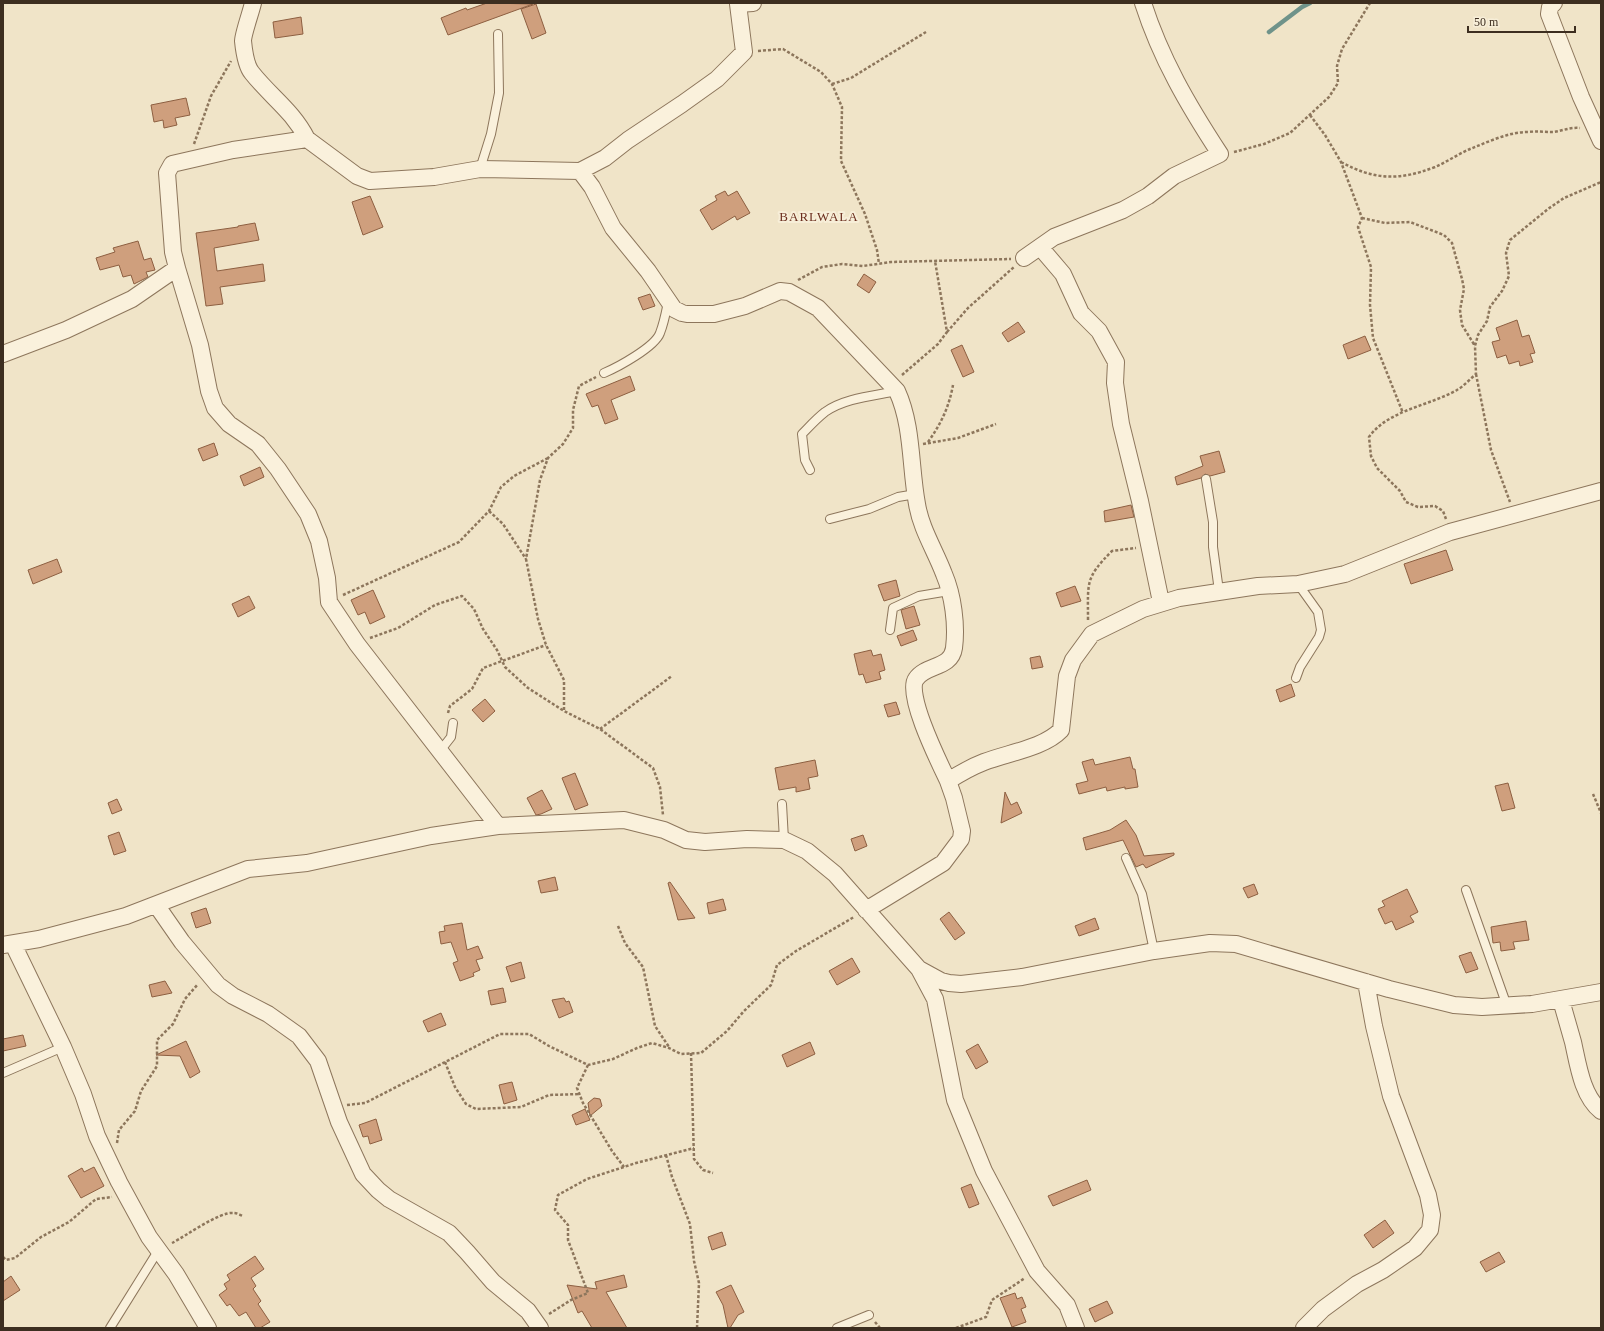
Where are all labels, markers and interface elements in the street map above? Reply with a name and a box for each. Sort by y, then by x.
scale bar [1468,8,1575,34]
text: 50 m [1474,15,1499,29]
district label: BARLWALA [779,209,859,224]

